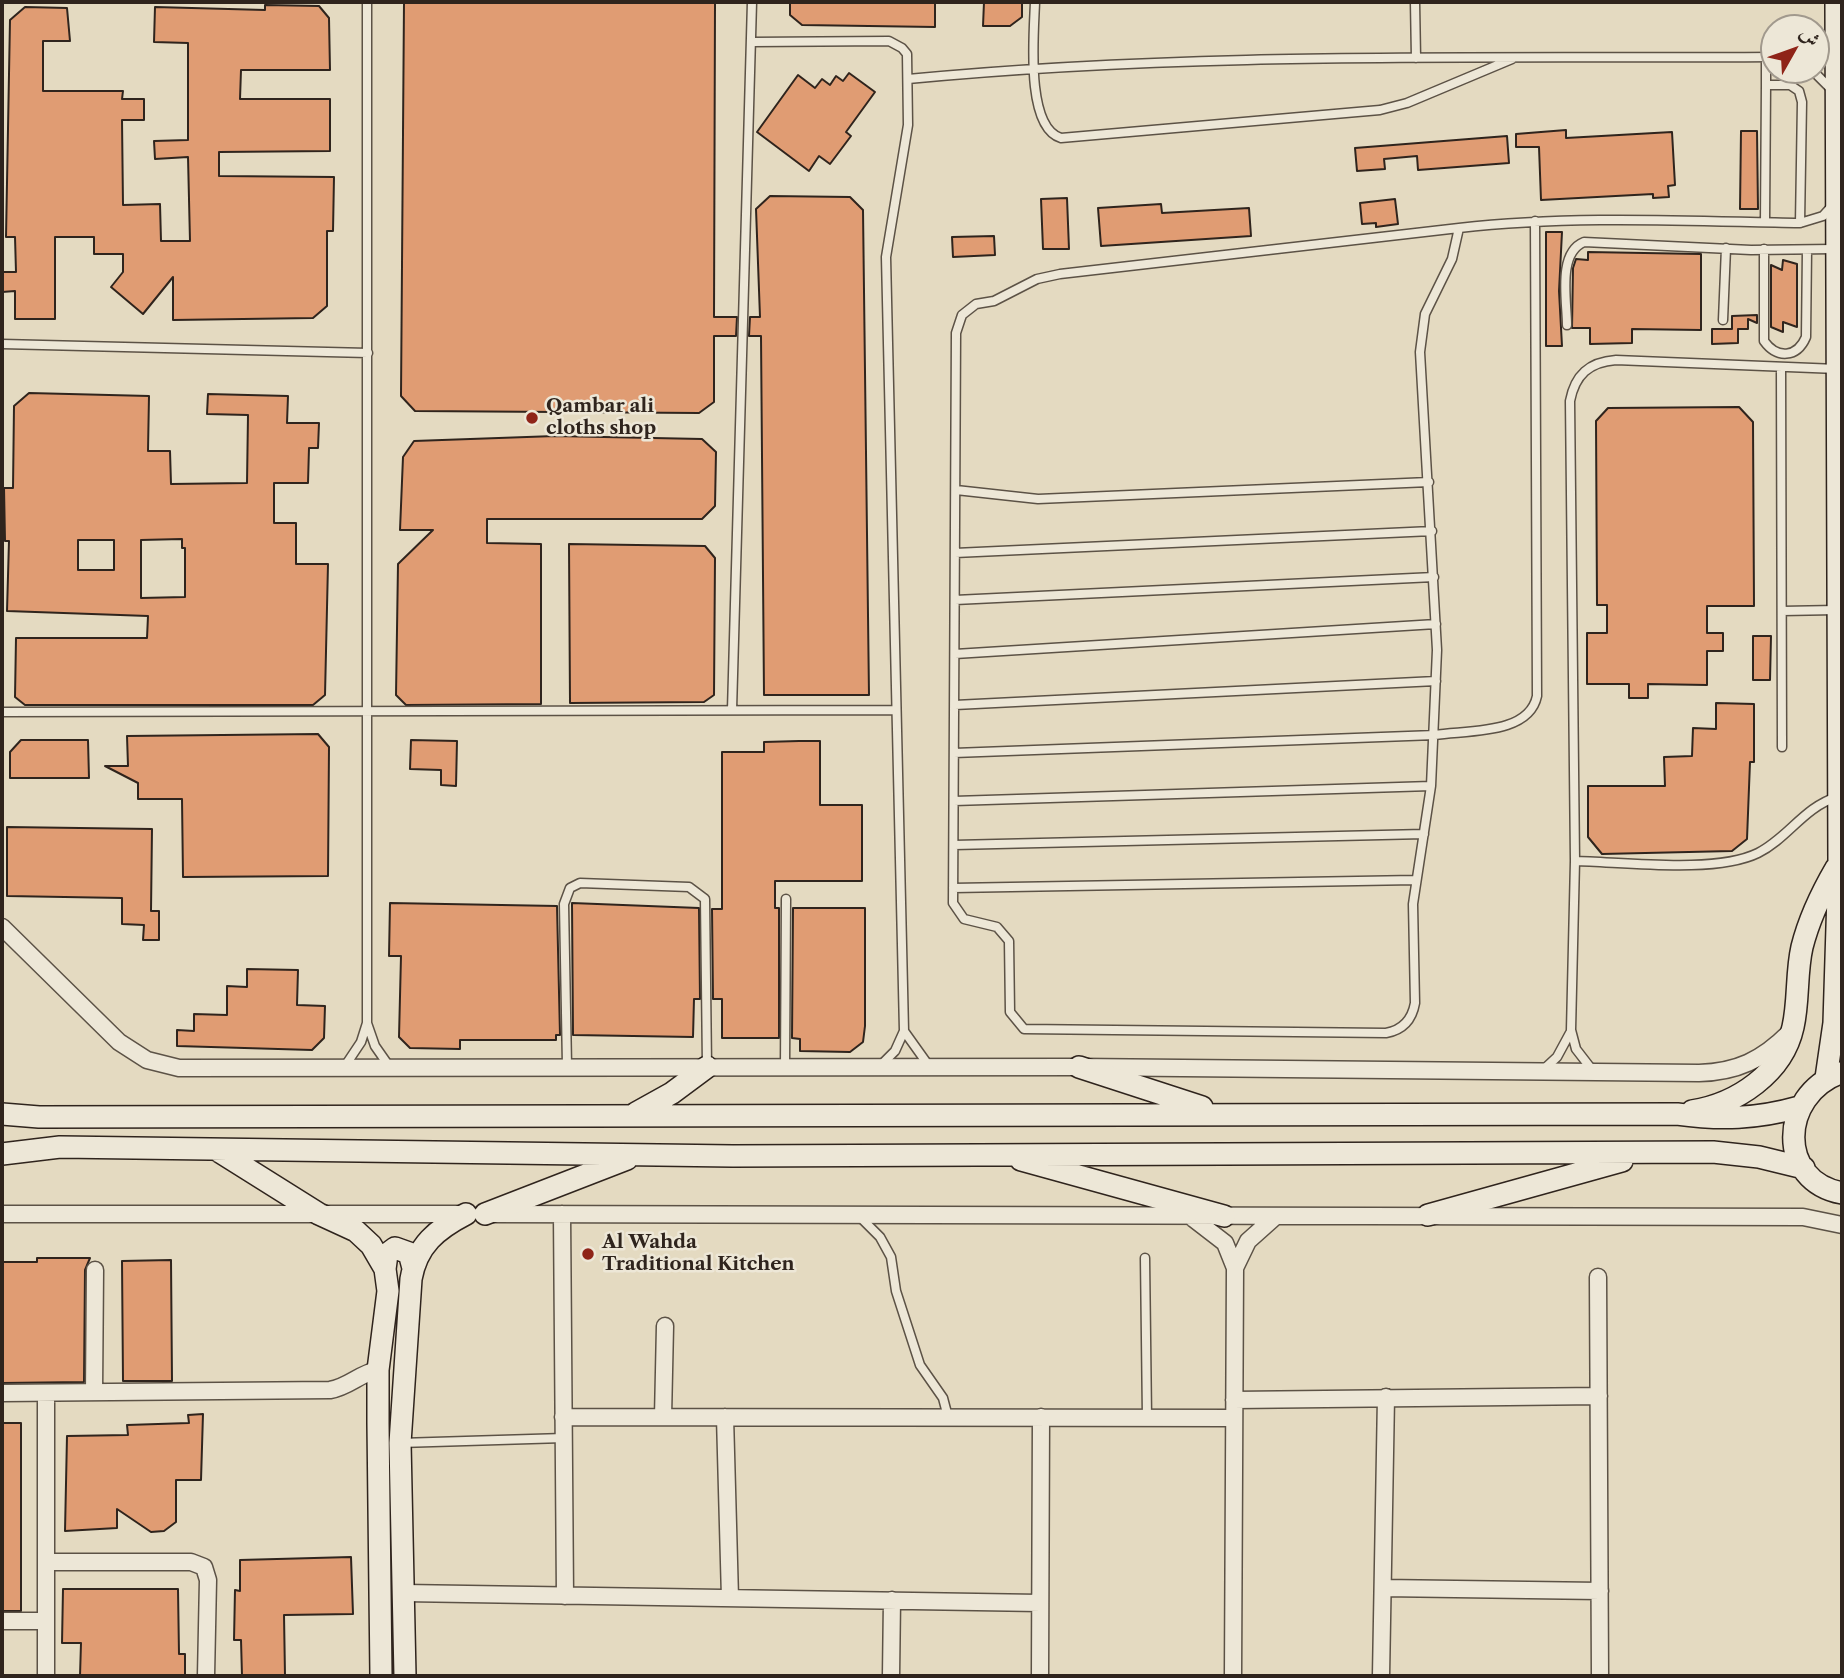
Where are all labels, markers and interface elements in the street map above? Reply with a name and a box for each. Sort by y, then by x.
north arrow [1760,14,1830,84]
text: ش [1795,22,1825,51]
place label: Qambar ali cloths shop [546,396,656,440]
marker: Qambar ali cloths shop [524,410,540,426]
place label: Al Wahda Traditional Kitchen [602,1232,795,1276]
marker: Al Wahda Traditional Kitchen [580,1246,596,1262]

